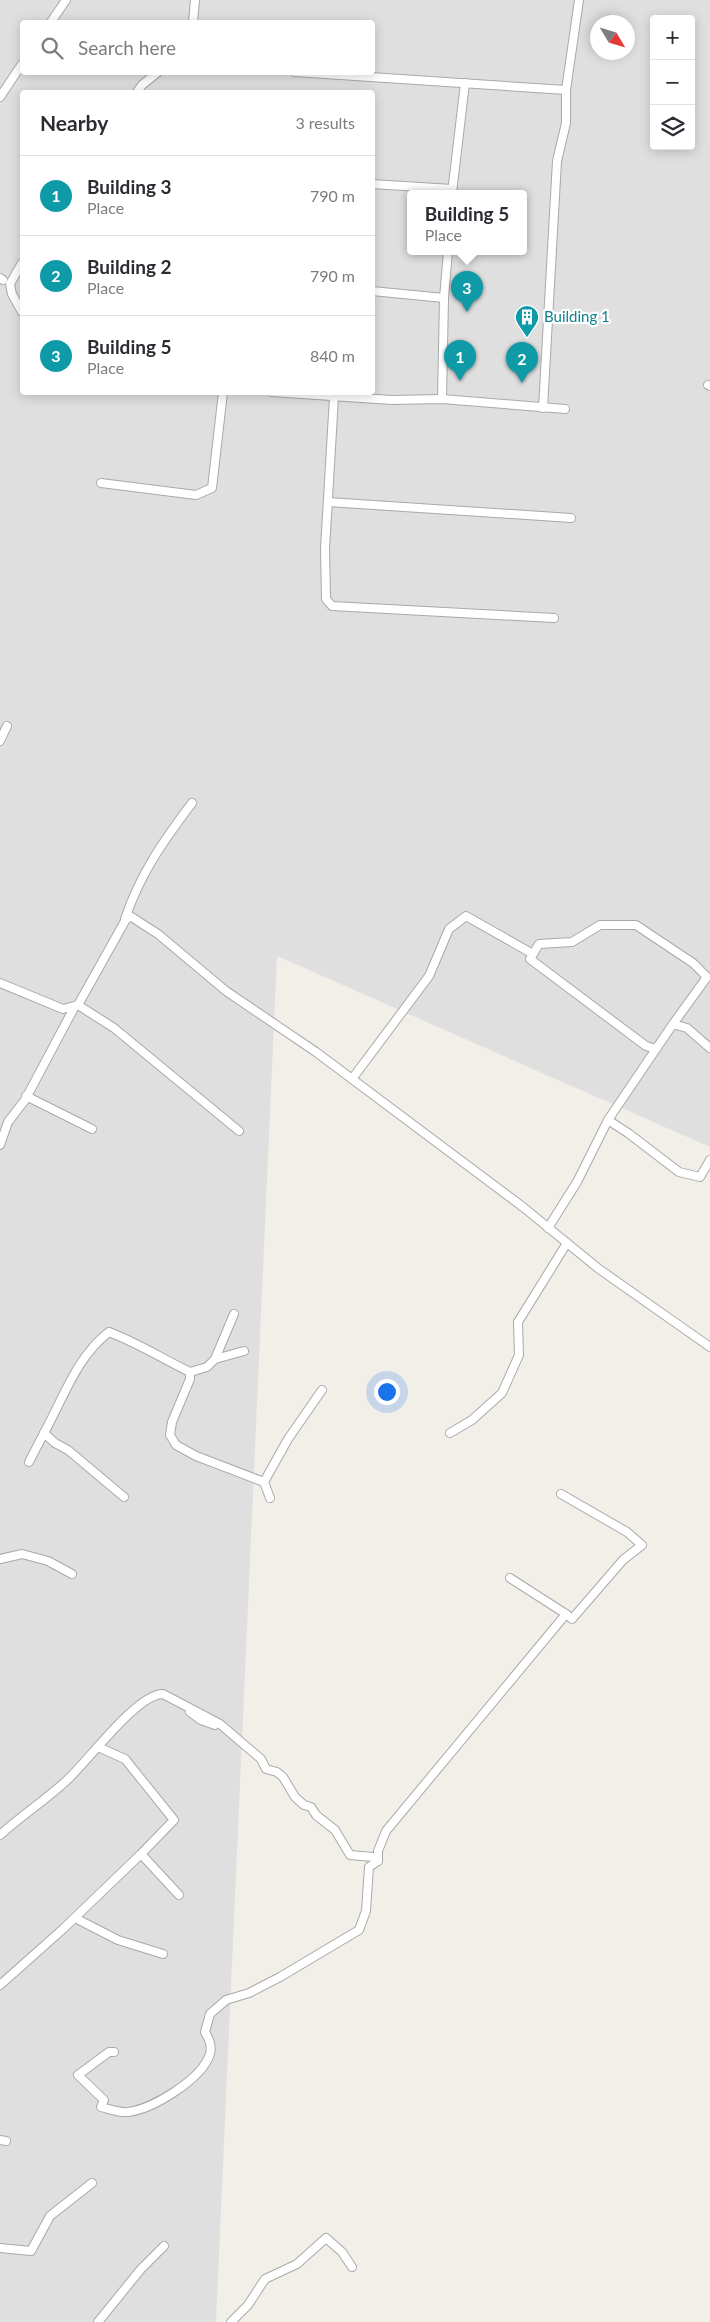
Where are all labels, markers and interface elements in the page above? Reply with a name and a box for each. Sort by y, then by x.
north arrow [590,15,635,60]
map controls [650,15,695,150]
button: + [650,15,695,60]
search box [20,20,375,75]
icon: search [38,34,66,62]
text: Search here [78,36,176,59]
button: − [650,60,695,105]
button: layers [650,105,695,150]
text: Nearby [40,110,108,135]
text: 3 results [295,113,355,132]
text: Building 3 [87,175,172,198]
text: 1 [51,186,61,205]
text: 790 m [310,186,355,205]
popup [407,190,527,255]
text: Place [87,198,124,217]
text: Building 5 [425,202,509,225]
text: Place [425,225,462,244]
text: Building 2 [87,255,172,278]
text: 2 [51,266,61,285]
text: 790 m [310,266,355,285]
pin: 3 [451,271,483,312]
text: Place [87,278,124,297]
building icon: Building 1 [514,304,540,338]
place label: Building 1 [544,307,610,325]
text: Building 5 [87,335,172,358]
pin: 1 [444,340,476,381]
pin: 2 [506,342,538,383]
text: 3 [51,346,61,365]
text: 840 m [310,346,355,365]
text: Place [87,358,124,377]
your location [374,1379,400,1405]

